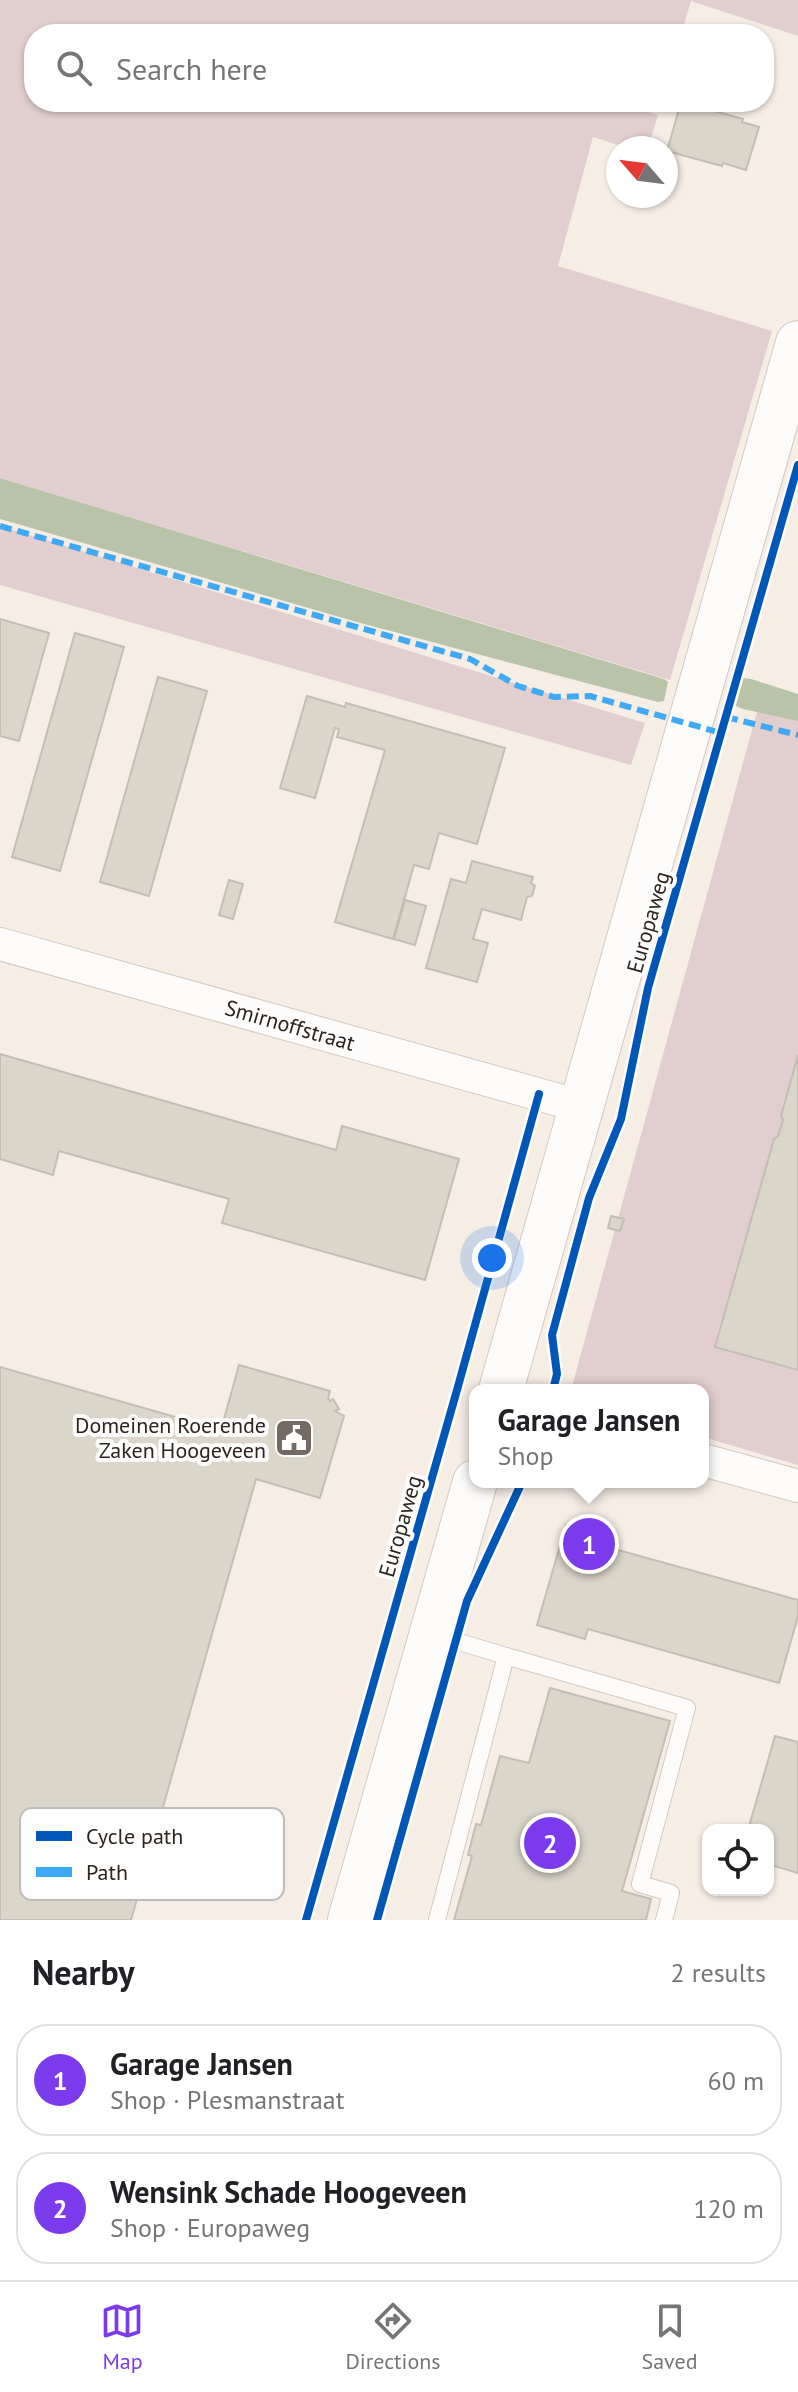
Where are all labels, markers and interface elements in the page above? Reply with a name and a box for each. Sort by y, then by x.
search box [24,24,774,112]
icon: search [52,46,96,90]
text: Search here [116,49,267,88]
north arrow [606,136,678,208]
street label: Europaweg [620,868,676,976]
street label: Smirnoffstraat [222,993,359,1057]
your location [472,1238,512,1278]
popup [469,1384,709,1488]
text: Garage Jansen [498,1400,680,1439]
place label: Domeinen Roerende Zaken Hoogeveen [75,1411,266,1464]
public building icon: Domeinen Roerende Zaken Hoogeveen [273,1417,315,1459]
text: Shop [498,1439,554,1472]
street label: Europaweg [372,1472,428,1580]
pin: 1 [563,1514,615,1574]
legend [20,1808,284,1900]
pin: 2 [524,1813,576,1873]
text: Cycle path [86,1822,183,1850]
map controls [702,1824,774,1896]
button: locate [702,1824,774,1896]
text: Path [86,1858,128,1886]
text: Nearby [32,1950,134,1994]
text: 2 results [671,1956,766,1989]
text: Garage Jansen [110,2044,293,2083]
text: 1 [53,2064,67,2097]
text: 60 m [708,2064,764,2097]
text: Shop · Plesmanstraat [110,2083,345,2116]
text: Wensink Schade Hoogeveen [110,2172,467,2211]
text: 2 [53,2192,67,2225]
text: 120 m [693,2192,764,2225]
text: Shop · Europaweg [110,2211,310,2244]
tab: Map [100,2299,144,2375]
tab: Directions [345,2299,441,2375]
tab: Saved [642,2299,697,2375]

